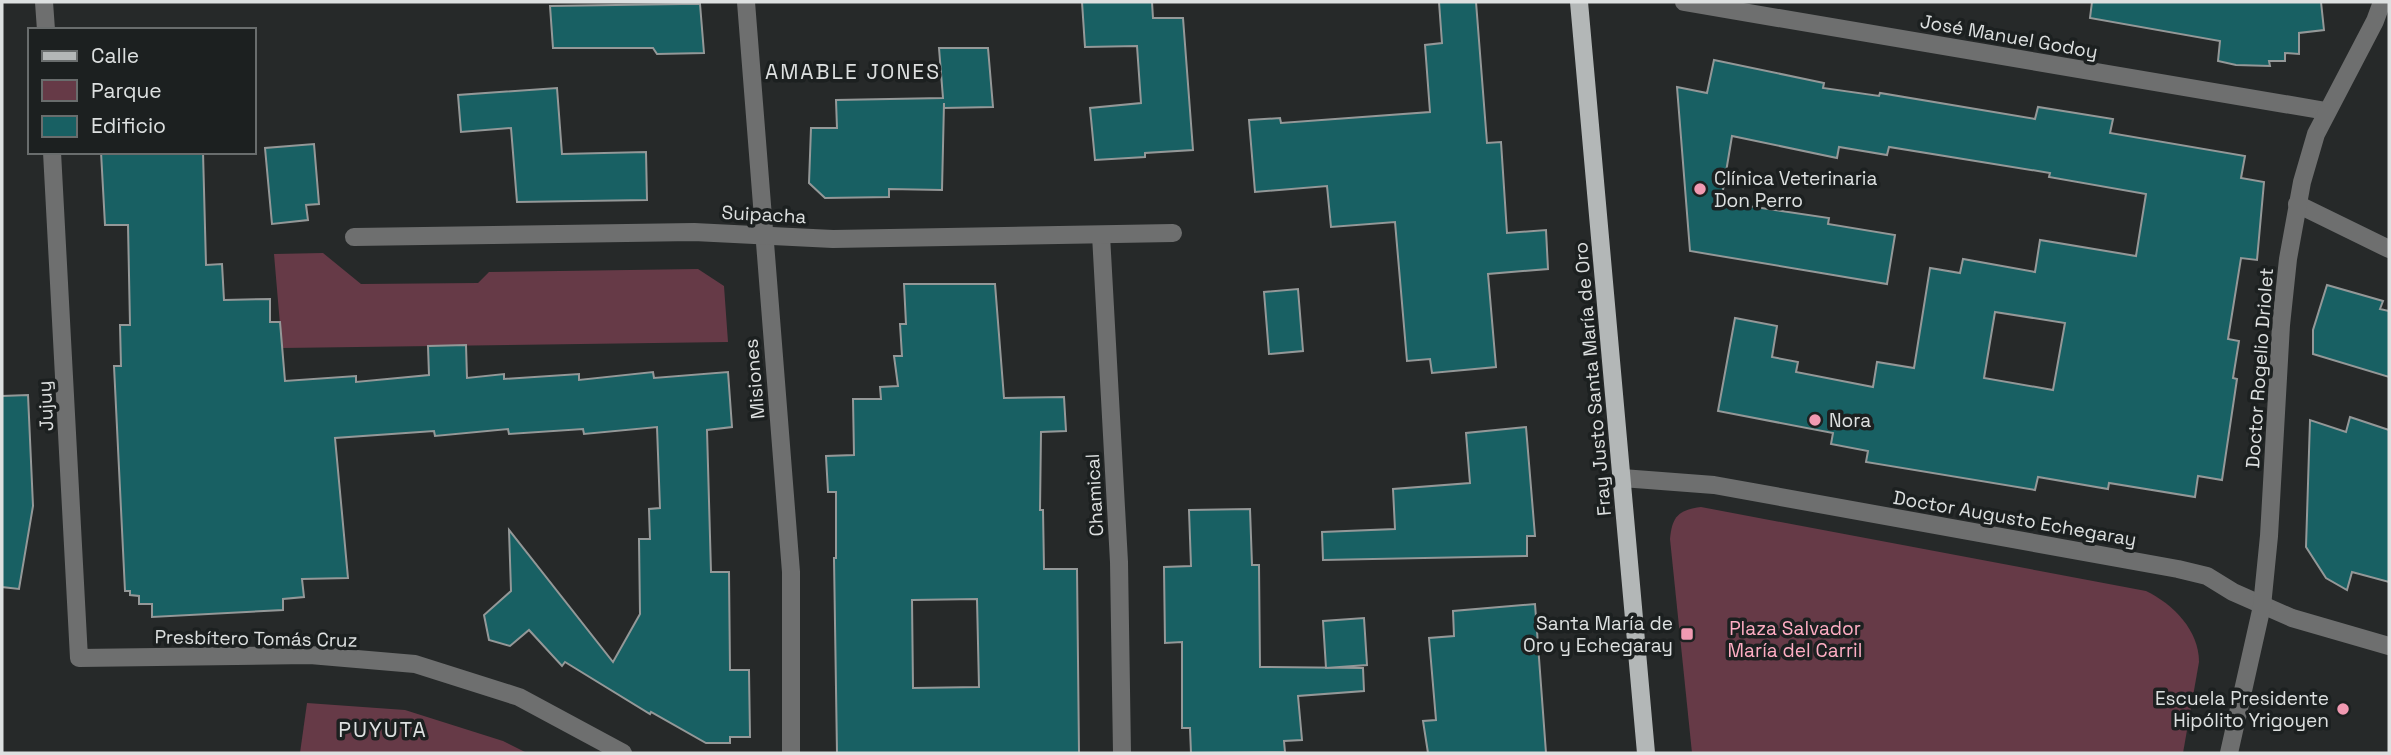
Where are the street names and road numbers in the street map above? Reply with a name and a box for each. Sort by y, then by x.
street label: José Manuel Godoy [1918,9,2100,64]
street label: Suipacha [721,200,807,229]
street label: Fray Justo Santa María de Oro [1568,241,1617,517]
street label: Doctor Rogelio Driolet [2240,267,2279,469]
street label: Misiones [739,338,770,420]
street label: Jujuy [32,380,59,432]
street label: Chamical [1080,453,1109,537]
street label: Doctor Augusto Echegaray [1891,485,2139,552]
street label: Presbítero Tomás Cruz [154,624,358,653]

